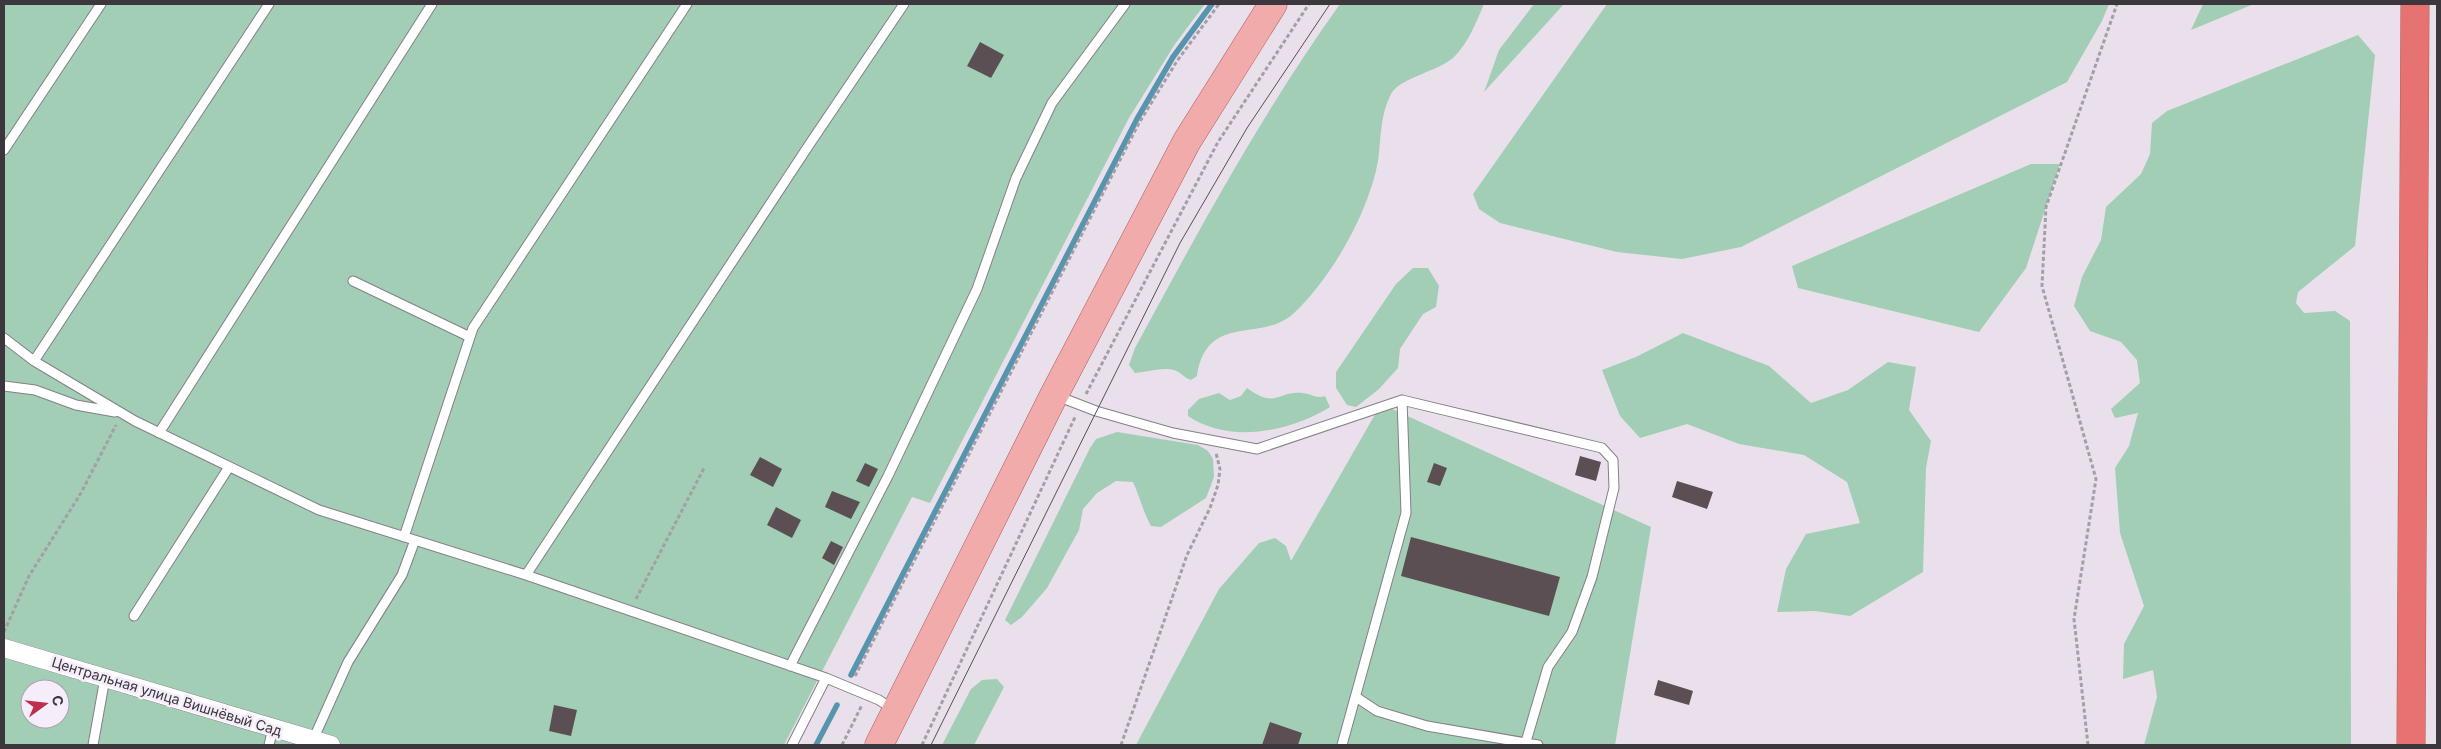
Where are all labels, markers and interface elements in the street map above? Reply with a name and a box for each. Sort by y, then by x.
street label: Центральная улица Вишнёвый Сад [50,653,284,739]
north arrow [20,679,70,729]

